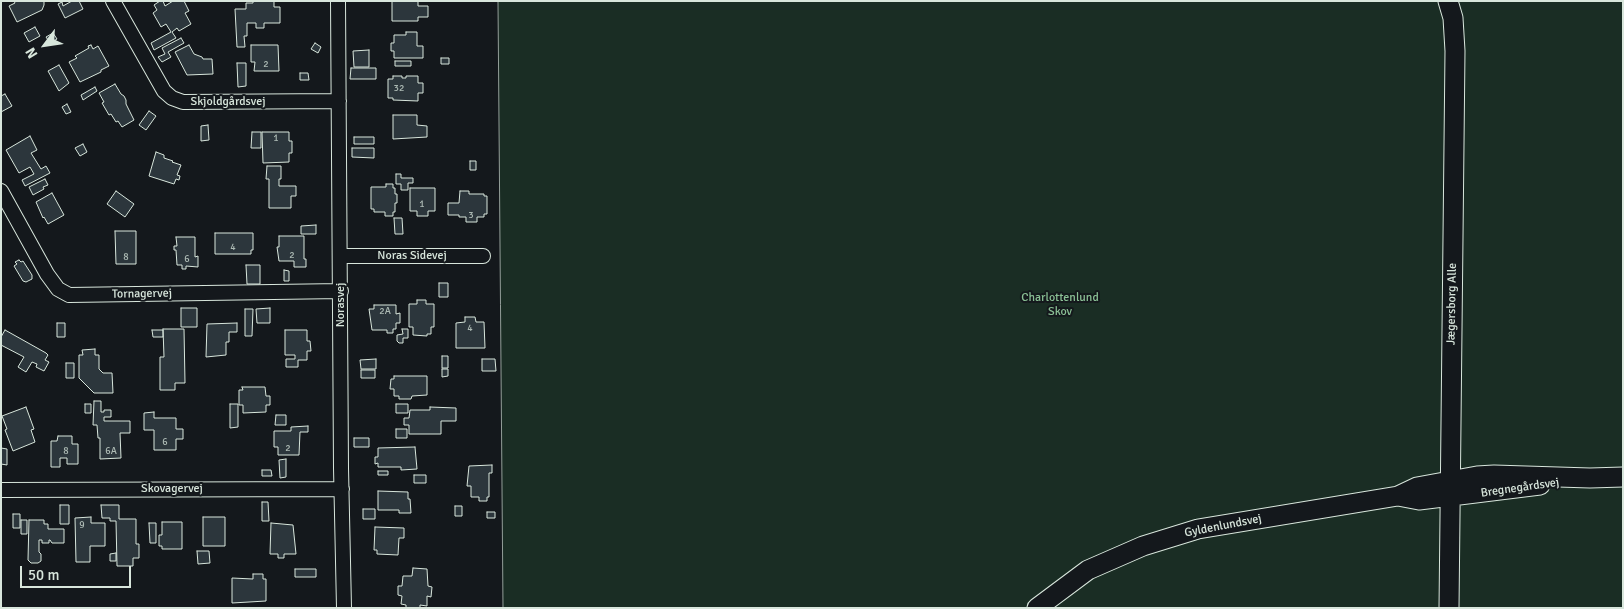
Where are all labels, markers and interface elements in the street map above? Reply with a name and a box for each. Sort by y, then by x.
north arrow [20,20,70,70]
text: N [22,44,42,62]
house number: 2 [263,58,269,70]
house number: 32 [394,82,404,94]
street label: Skjoldgårdsvej [191,95,265,109]
house number: 1 [273,132,279,144]
house number: 1 [419,198,425,210]
house number: 3 [468,209,474,221]
house number: 4 [230,241,236,253]
house number: 2 [289,249,295,261]
street label: Noras Sidevej [377,249,447,263]
house number: 8 [123,251,129,263]
house number: 6 [184,253,190,265]
street label: Jægersborg Alle [1444,263,1460,345]
street label: Norasvej [334,283,348,327]
street label: Tornagervej [112,286,172,302]
park label: Charlottenlund Skov [1021,291,1099,319]
house number: 2A [379,305,391,317]
house number: 4 [467,322,473,334]
house number: 6 [162,436,168,448]
house number: 2 [285,442,291,454]
house number: 8 [63,445,69,457]
house number: 6A [105,445,117,457]
street label: Bregnegårdsvej [1480,475,1560,501]
street label: Skovagervej [141,482,203,496]
street label: Gyldenlundsvej [1183,511,1263,541]
house number: 9 [79,519,85,531]
scale bar [22,556,134,588]
text: 50 m [28,566,59,584]

